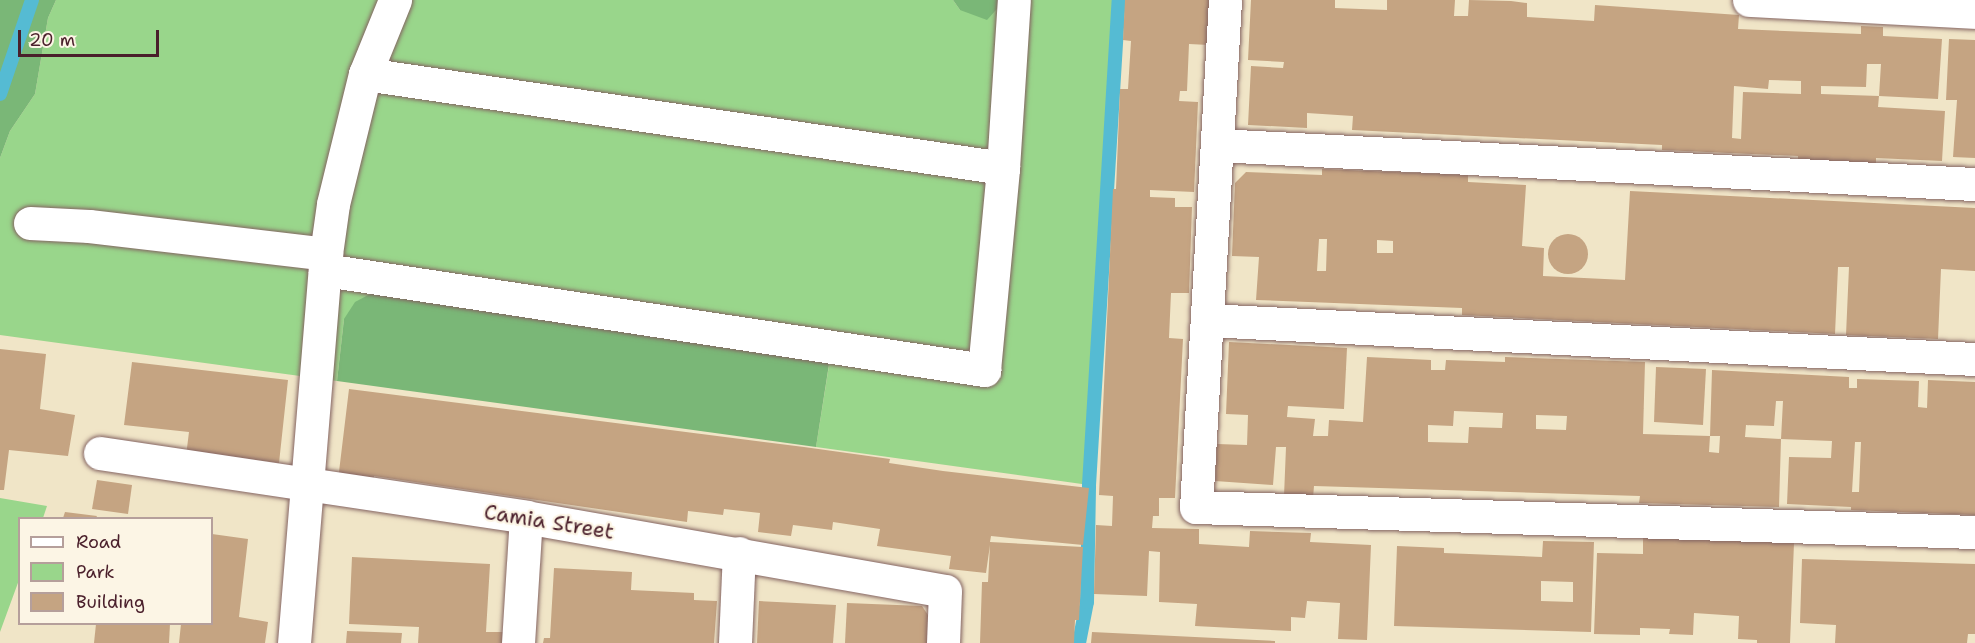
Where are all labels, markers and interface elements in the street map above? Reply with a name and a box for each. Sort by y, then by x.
scale bar [21,18,162,56]
text: 20 m [29,28,75,52]
street label: Camia Street [482,499,616,545]
legend [18,517,213,625]
text: Road [76,530,121,554]
text: Park [76,560,115,584]
text: Building [76,590,145,614]

